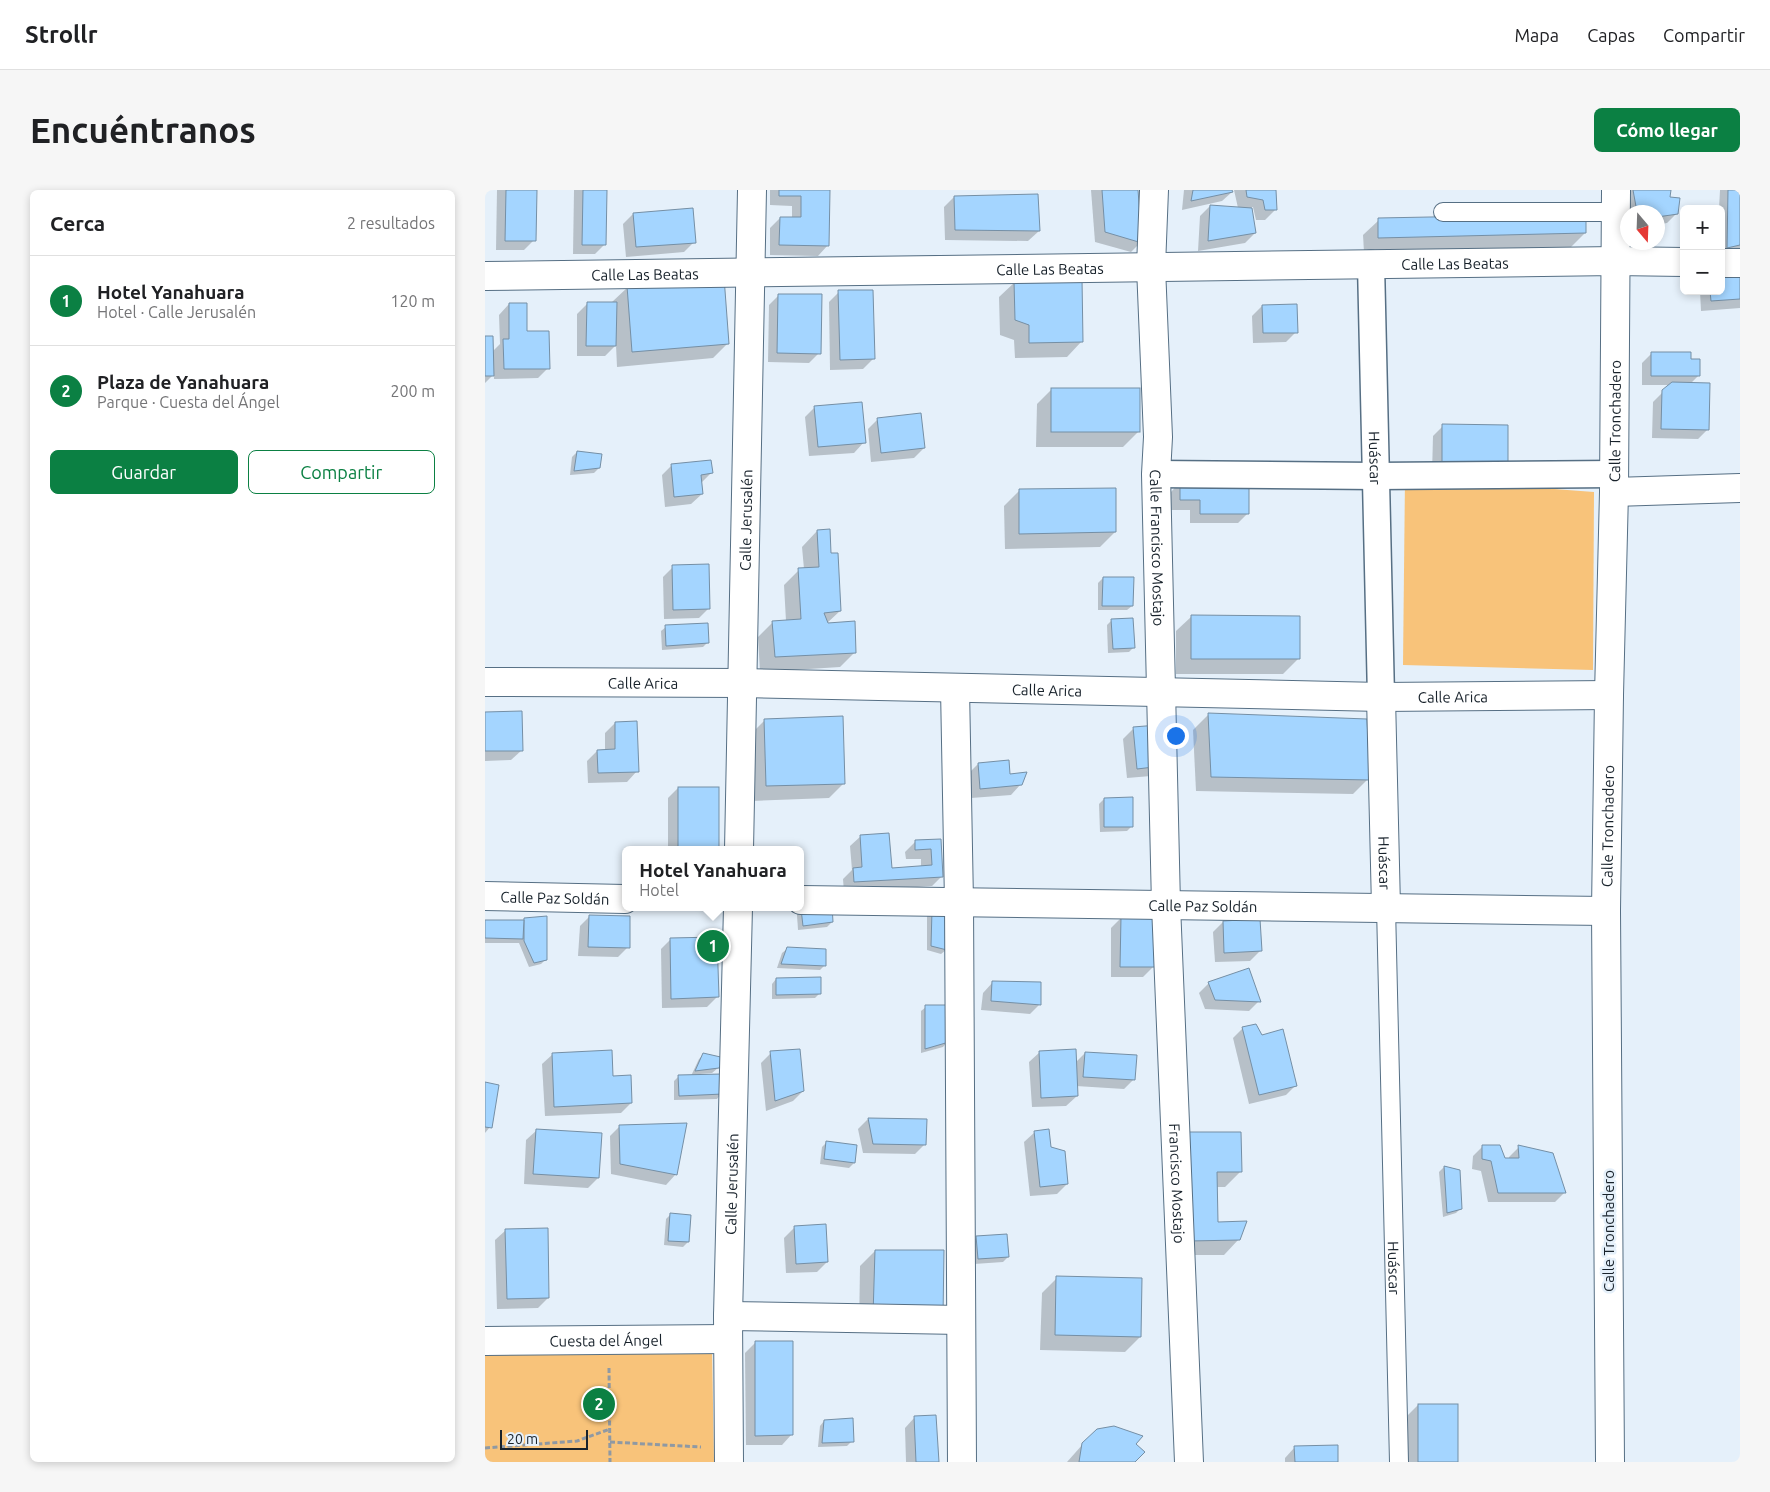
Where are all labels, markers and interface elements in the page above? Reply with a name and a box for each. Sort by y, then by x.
text: Strollr [25,21,98,48]
text: Mapa [1514,25,1559,45]
text: Capas [1587,25,1635,45]
text: Compartir [1663,25,1745,45]
button: Cómo llegar [1594,108,1740,152]
text: Encuéntranos [30,110,256,150]
north arrow [1620,205,1665,250]
map controls [1680,205,1725,295]
button: + [1680,205,1725,250]
text: Cerca [50,211,105,235]
text: 2 resultados [347,214,435,232]
button: − [1680,250,1725,295]
street label: Calle Las Beatas [1401,254,1509,272]
street label: Calle Las Beatas [996,259,1104,278]
street label: Calle Las Beatas [591,265,699,283]
text: Hotel Yanahuara [97,281,245,303]
text: 1 [61,292,71,310]
text: 120 m [390,292,435,310]
text: Hotel · Calle Jerusalén [97,303,256,321]
street label: Calle Tronchadero [1606,360,1623,482]
text: Plaza de Yanahuara [97,371,269,393]
text: 2 [61,382,71,400]
text: 200 m [390,382,435,400]
text: Parque · Cuesta del Ángel [97,393,280,411]
street label: Huáscar [1366,431,1385,485]
button: Guardar [50,450,238,494]
button: Compartir [248,450,435,494]
street label: Calle Jerusalén [736,469,755,571]
street label: Calle Francisco Mostajo [1147,469,1168,626]
street label: Calle Arica [608,674,678,691]
street label: Calle Arica [1012,680,1082,699]
street label: Calle Arica [1418,688,1488,705]
your location [1163,723,1189,749]
street label: Calle Tronchadero [1598,765,1617,887]
street label: Huáscar [1376,836,1394,890]
popup [622,846,804,911]
text: Hotel Yanahuara [639,859,787,881]
text: Hotel [639,881,679,899]
street label: Calle Paz Soldán [500,888,610,907]
street label: Calle Paz Soldán [1148,896,1258,915]
pin: 1 [697,927,729,965]
street label: Francisco Mostajo [1167,1123,1188,1244]
street label: Calle Jerusalén [721,1133,741,1235]
street label: Calle Tronchadero [1600,1170,1617,1292]
street label: Huáscar [1385,1241,1404,1295]
street label: Cuesta del Ángel [549,1331,663,1349]
pin: 2 [583,1385,615,1423]
scale bar [500,1427,587,1450]
text: 20 m [507,1431,538,1447]

